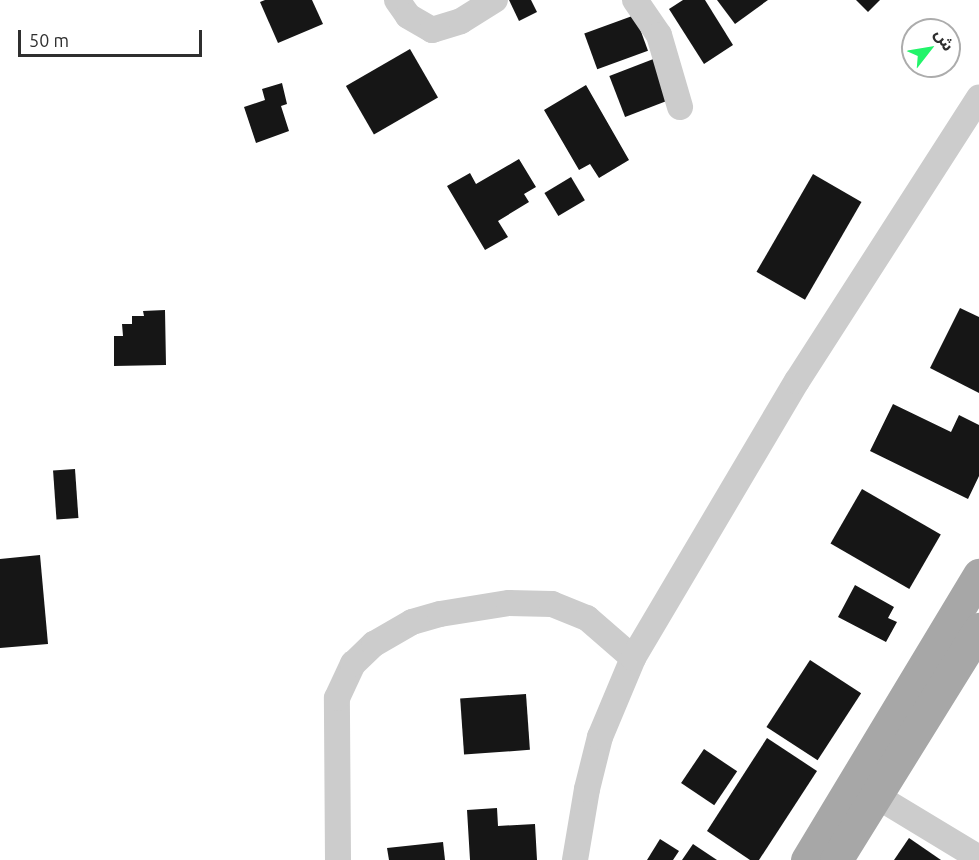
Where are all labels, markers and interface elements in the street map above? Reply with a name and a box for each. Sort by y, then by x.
scale bar [21,18,206,56]
north arrow [901,18,961,78]
text: ش [931,26,958,54]
text: 50 m [29,30,69,50]

